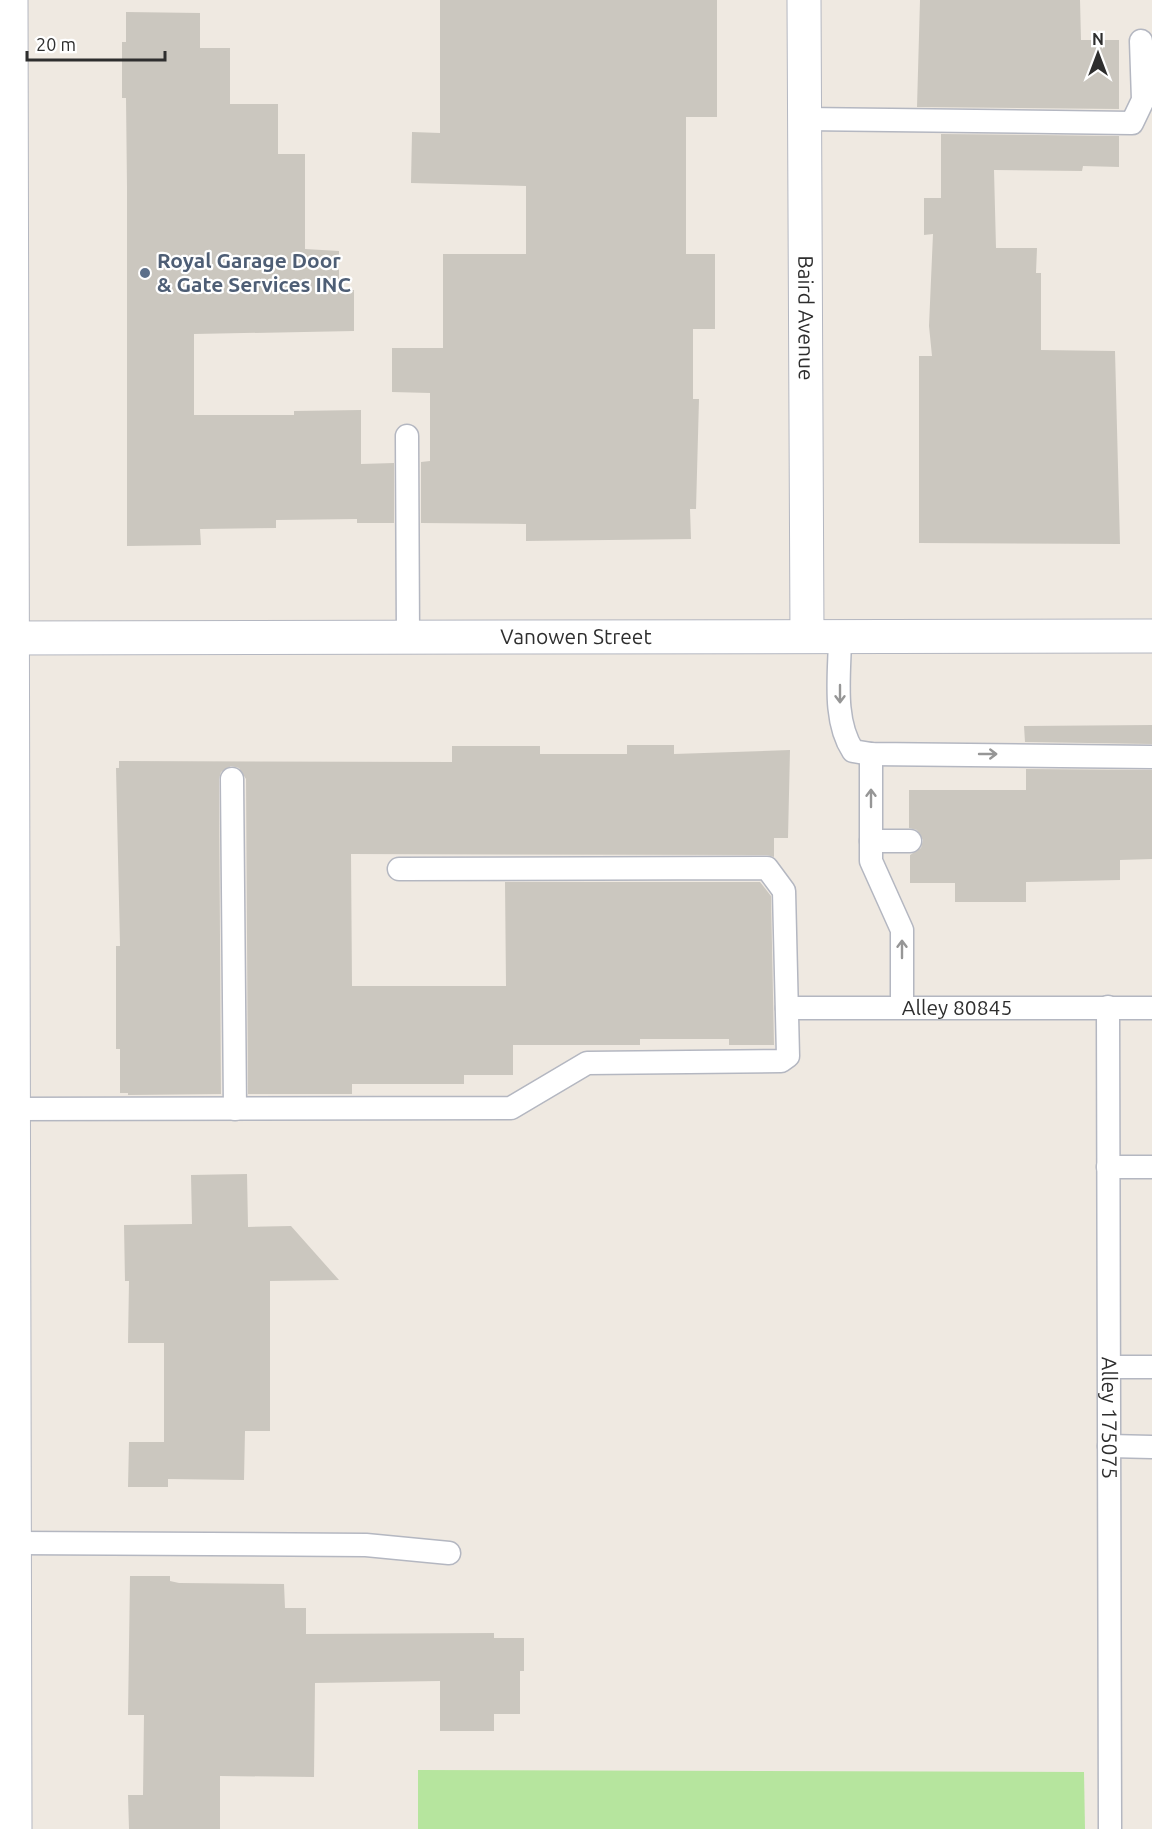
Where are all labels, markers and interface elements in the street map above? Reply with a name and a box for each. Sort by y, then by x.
scale bar [27,24,165,62]
north arrow [1068,24,1128,84]
text: N [1092,30,1104,48]
text: 20 m [36,34,76,54]
place label: Royal Garage Door & Gate Services INC [157,248,351,296]
street label: Baird Avenue [794,255,819,381]
marker: Royal Garage Door & Gate Services INC [138,266,152,280]
street label: Vanowen Street [500,624,652,648]
one-way arrow [834,683,846,703]
one-way arrow [977,748,997,760]
one-way arrow [865,788,877,808]
one-way arrow [896,939,908,959]
street label: Alley 80845 [902,995,1012,1019]
street label: Alley 175075 [1098,1357,1122,1479]

